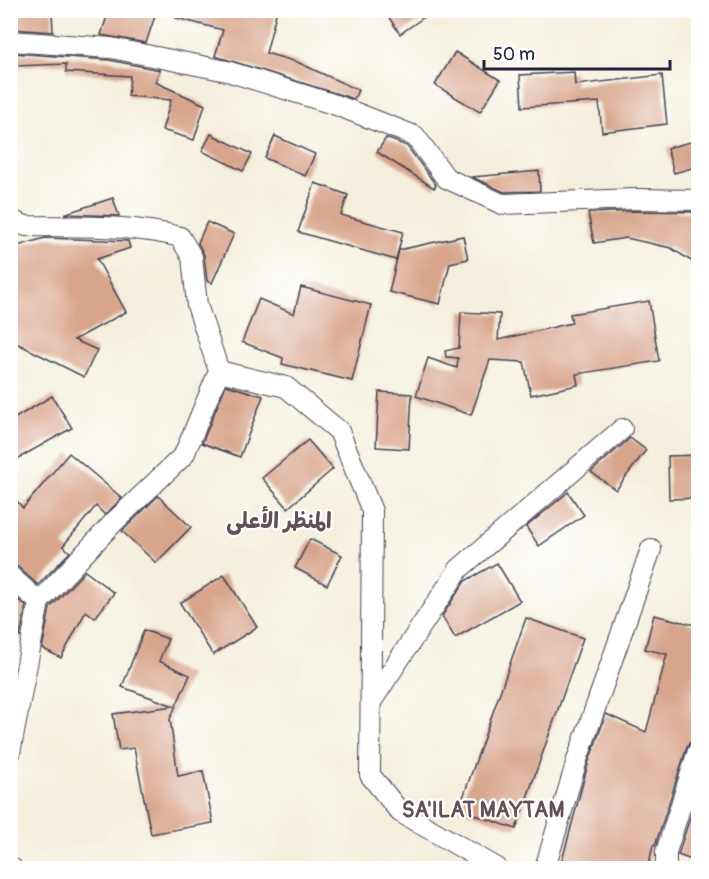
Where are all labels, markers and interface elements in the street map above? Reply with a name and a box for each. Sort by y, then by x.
scale bar [484,33,670,71]
text: 50 m [493,43,535,66]
district label: المنظر الأعلى [226,506,332,535]
district label: SA'ILAT MAYTAM [402,796,564,824]

